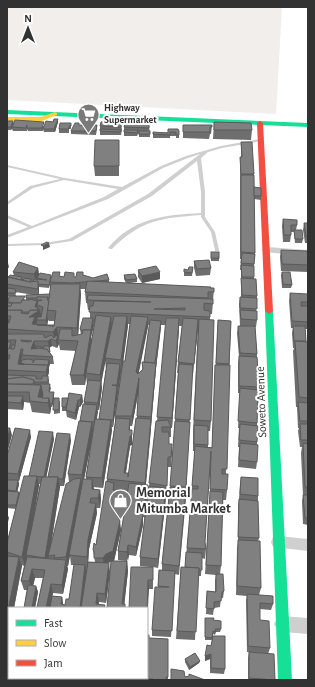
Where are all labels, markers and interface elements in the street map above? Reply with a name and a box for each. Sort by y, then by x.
north arrow [8,8,48,48]
text: N [24,13,32,24]
supermarket icon: Highway Supermarket [76,101,102,134]
place label: Highway Supermarket [104,103,157,125]
street label: Soweto Avenue [254,366,268,438]
place label: Memorial Mitumba Market [136,486,231,516]
shop icon: Memorial Mitumba Market [108,488,134,521]
legend [8,607,148,679]
text: Fast [44,617,63,629]
text: Slow [44,637,66,649]
text: Jam [44,657,63,669]

